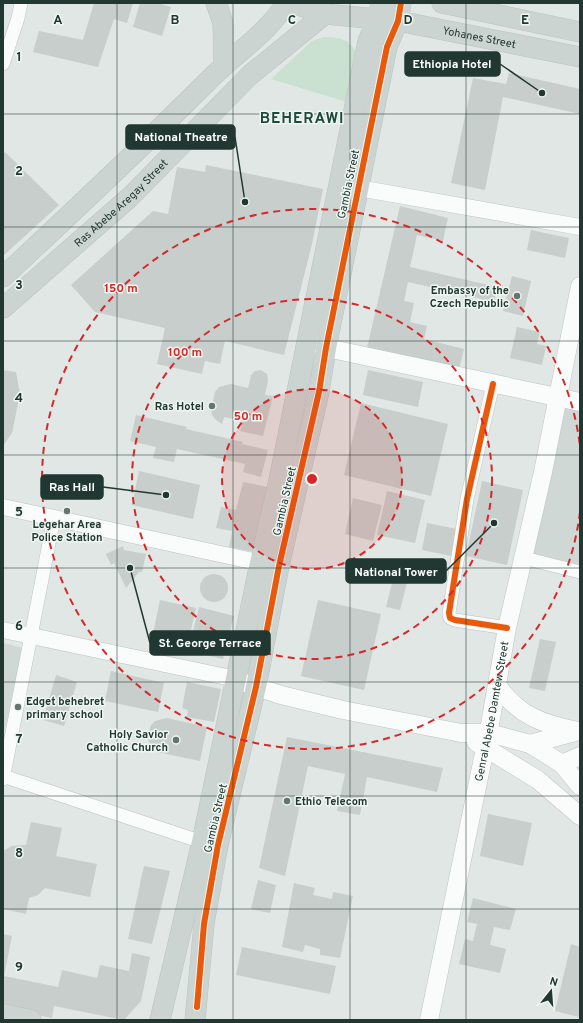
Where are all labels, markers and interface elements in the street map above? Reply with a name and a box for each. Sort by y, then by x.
text: A [53,13,63,29]
text: B [171,13,180,29]
text: C [288,13,296,29]
text: D [403,13,413,29]
text: E [521,13,529,29]
street label: Yohanes Street [441,24,517,52]
text: 1 [16,50,22,66]
callout: Ethiopia Hotel [405,52,500,76]
text: Ethiopia Hotel [412,57,492,73]
district label: BEHERAWI [260,110,344,129]
callout: National Theatre [126,125,235,149]
text: National Theatre [134,130,228,146]
street label: Gambia Street [335,148,363,220]
street label: Ras Abebe Aregay Street [72,157,171,251]
text: 2 [15,164,23,180]
text: 3 [15,278,23,294]
text: 150 m [104,281,138,297]
place label: Embassy of the Czech Republic [430,284,509,311]
marker: Embassy of the Czech Republic [512,291,522,301]
text: 100 m [168,345,202,361]
text: 4 [15,391,23,407]
place label: Ras Hotel [155,400,204,414]
marker: Ras Hotel [207,401,217,411]
text: 50 m [234,409,262,425]
street label: Gambia Street [270,465,300,537]
centre of rings [305,472,319,486]
callout: Ras Hall [41,475,103,499]
text: Ras Hall [49,480,95,496]
text: 5 [15,505,23,521]
marker: Legehar Area Police Station [62,506,72,516]
place label: Legehar Area Police Station [32,518,102,545]
callout: National Tower [346,559,446,583]
text: National Tower [354,565,438,581]
text: 6 [15,619,23,635]
callout: St. George Terrace [150,631,270,655]
text: St. George Terrace [158,636,262,652]
street label: Genral Abebe Damtew Street [472,640,513,783]
place label: Edget behebret primary school [26,695,104,722]
marker: Edget behebret primary school [13,702,23,712]
place label: Holy Savior Catholic Church [86,728,168,755]
text: 7 [16,732,23,748]
marker: Holy Savior Catholic Church [171,735,181,745]
street label: Gambia Street [201,782,231,854]
place label: Ethio Telecom [295,795,368,809]
marker: Ethio Telecom [282,796,292,806]
text: 8 [15,846,23,862]
text: 9 [15,960,23,976]
north arrow [531,971,571,1011]
text: N [548,975,559,990]

